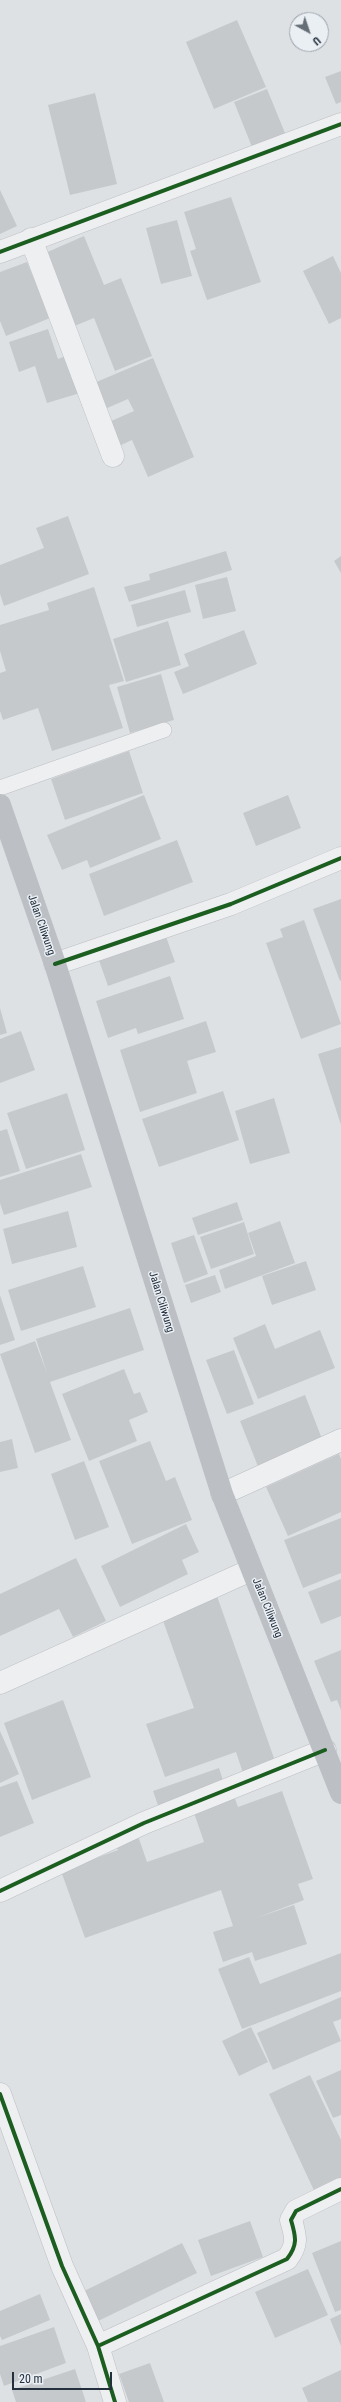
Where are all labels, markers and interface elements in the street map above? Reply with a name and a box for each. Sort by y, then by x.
north arrow [289,12,329,52]
text: U [310,34,323,48]
street label: Jalan Ciliwung [24,893,58,957]
street label: Jalan Ciliwung [145,1270,177,1334]
street label: Jalan Ciliwung [249,1576,285,1640]
scale bar [14,2364,114,2390]
text: 20 m [19,2372,43,2386]

